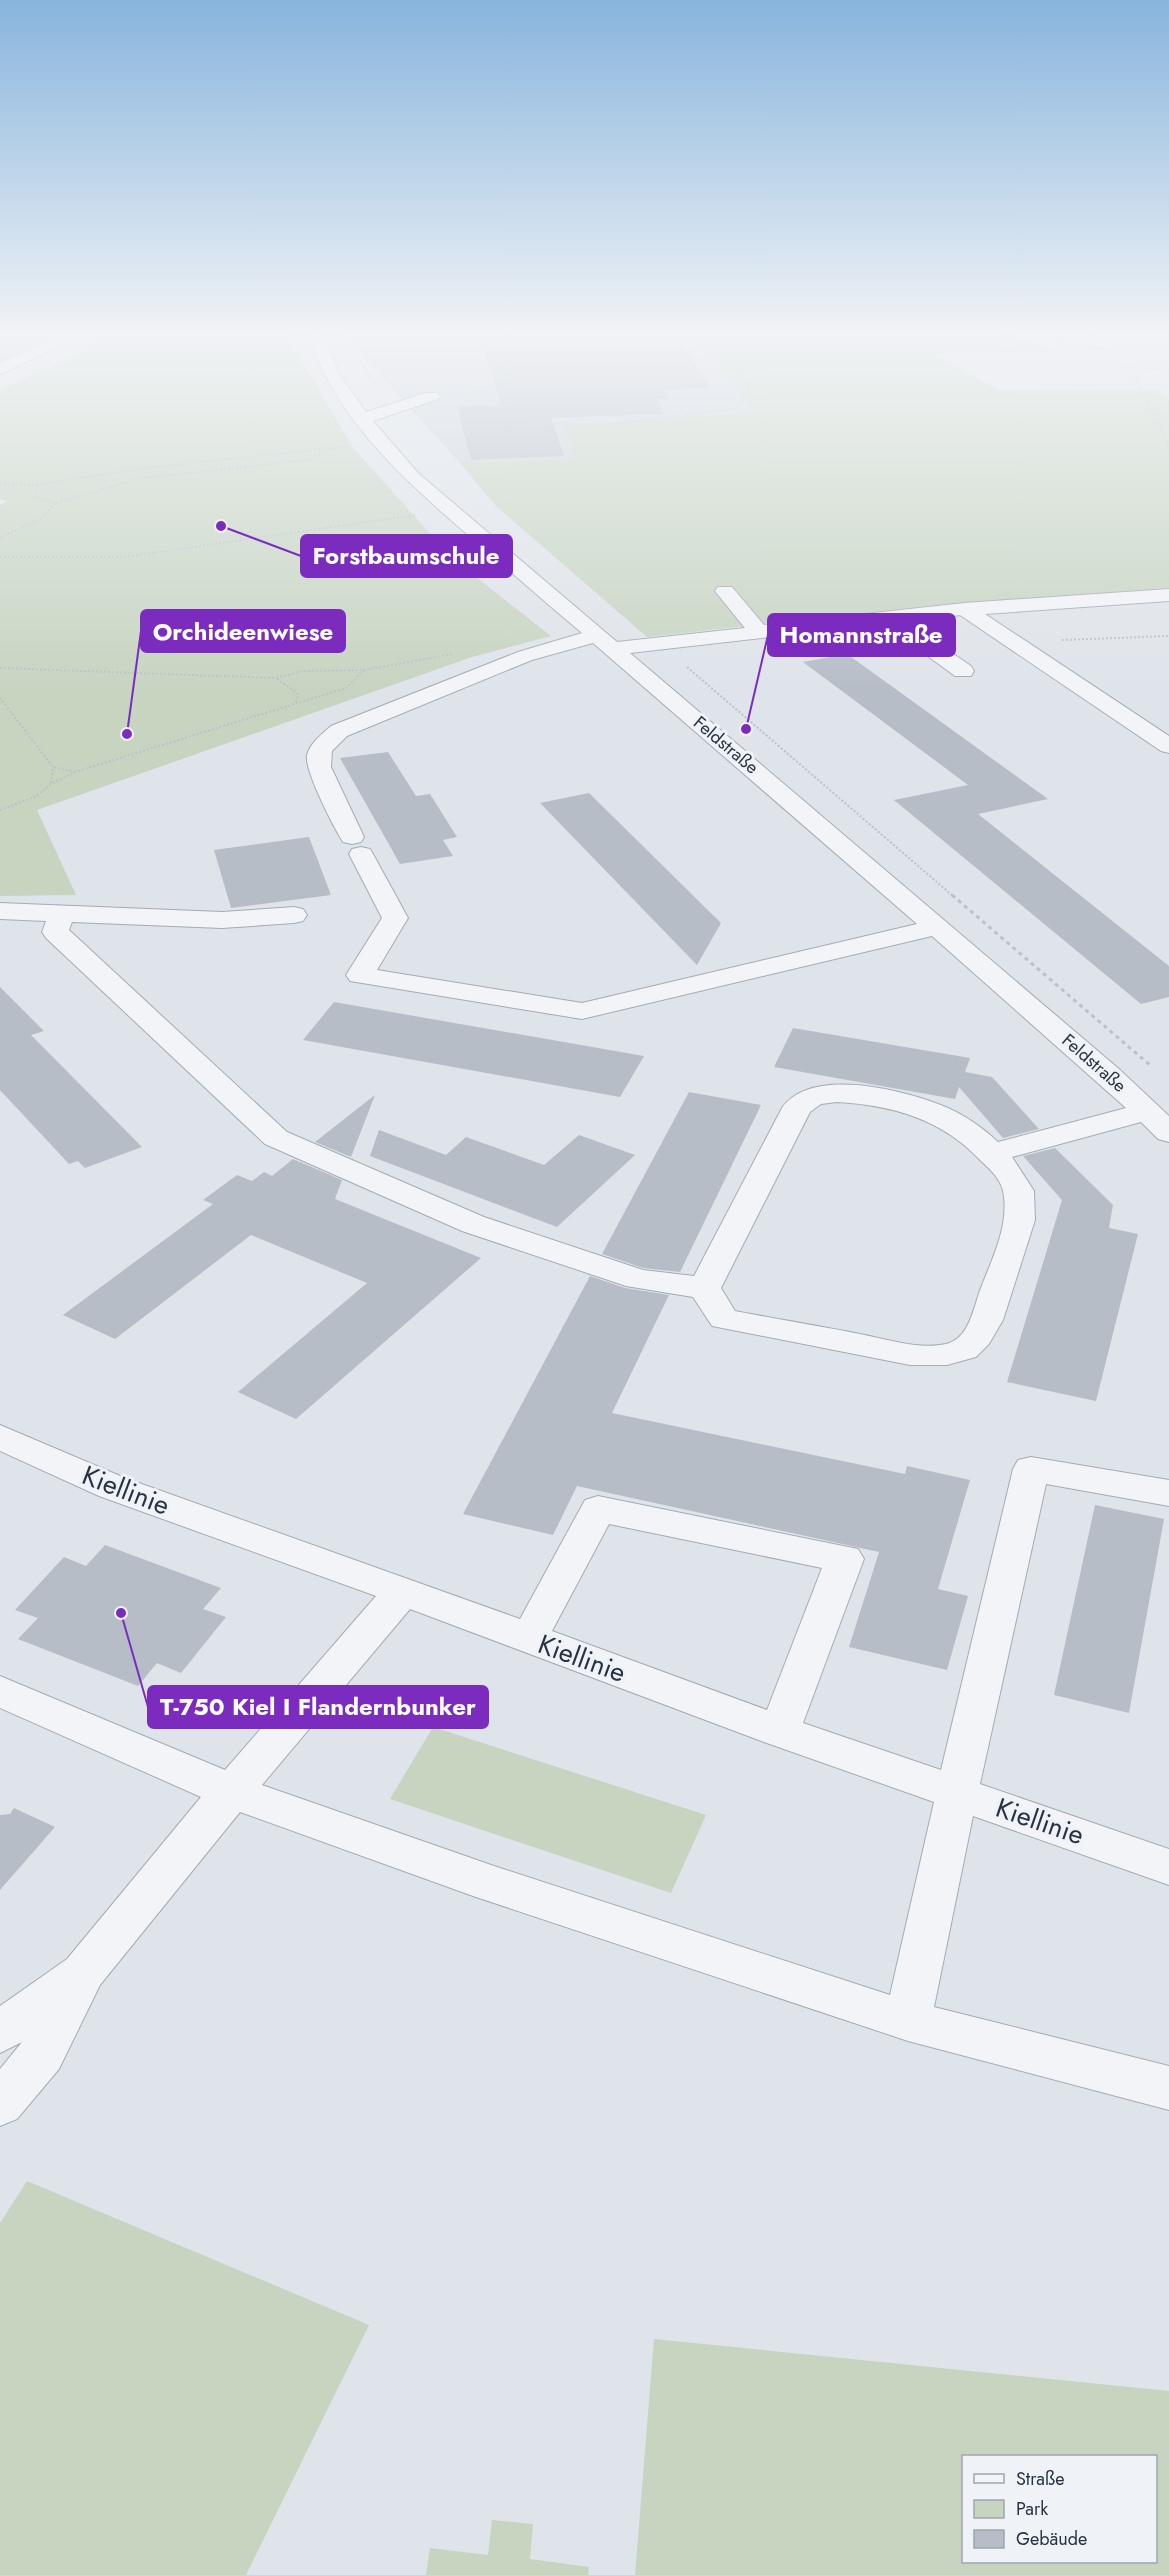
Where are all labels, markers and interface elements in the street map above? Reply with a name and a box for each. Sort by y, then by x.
callout: Forstbaumschule [301,535,512,577]
text: Forstbaumschule [313,538,499,573]
callout: Orchideenwiese [141,610,345,652]
text: Orchideenwiese [153,614,333,649]
callout: Homannstraße [768,614,955,656]
text: Homannstraße [780,617,942,652]
street label: Feldstraße [688,710,764,780]
street label: Feldstraße [1056,1028,1132,1098]
street label: Kiellinie [77,1456,175,1524]
street label: Kiellinie [533,1624,631,1692]
callout: T-750 Kiel I Flandernbunker [148,1686,488,1728]
text: T-750 Kiel I Flandernbunker [160,1689,476,1724]
street label: Kiellinie [991,1788,1089,1854]
legend [962,2455,1157,2563]
text: Straße [1016,2466,1064,2492]
text: Park [1016,2496,1048,2522]
text: Gebäude [1016,2526,1087,2552]

